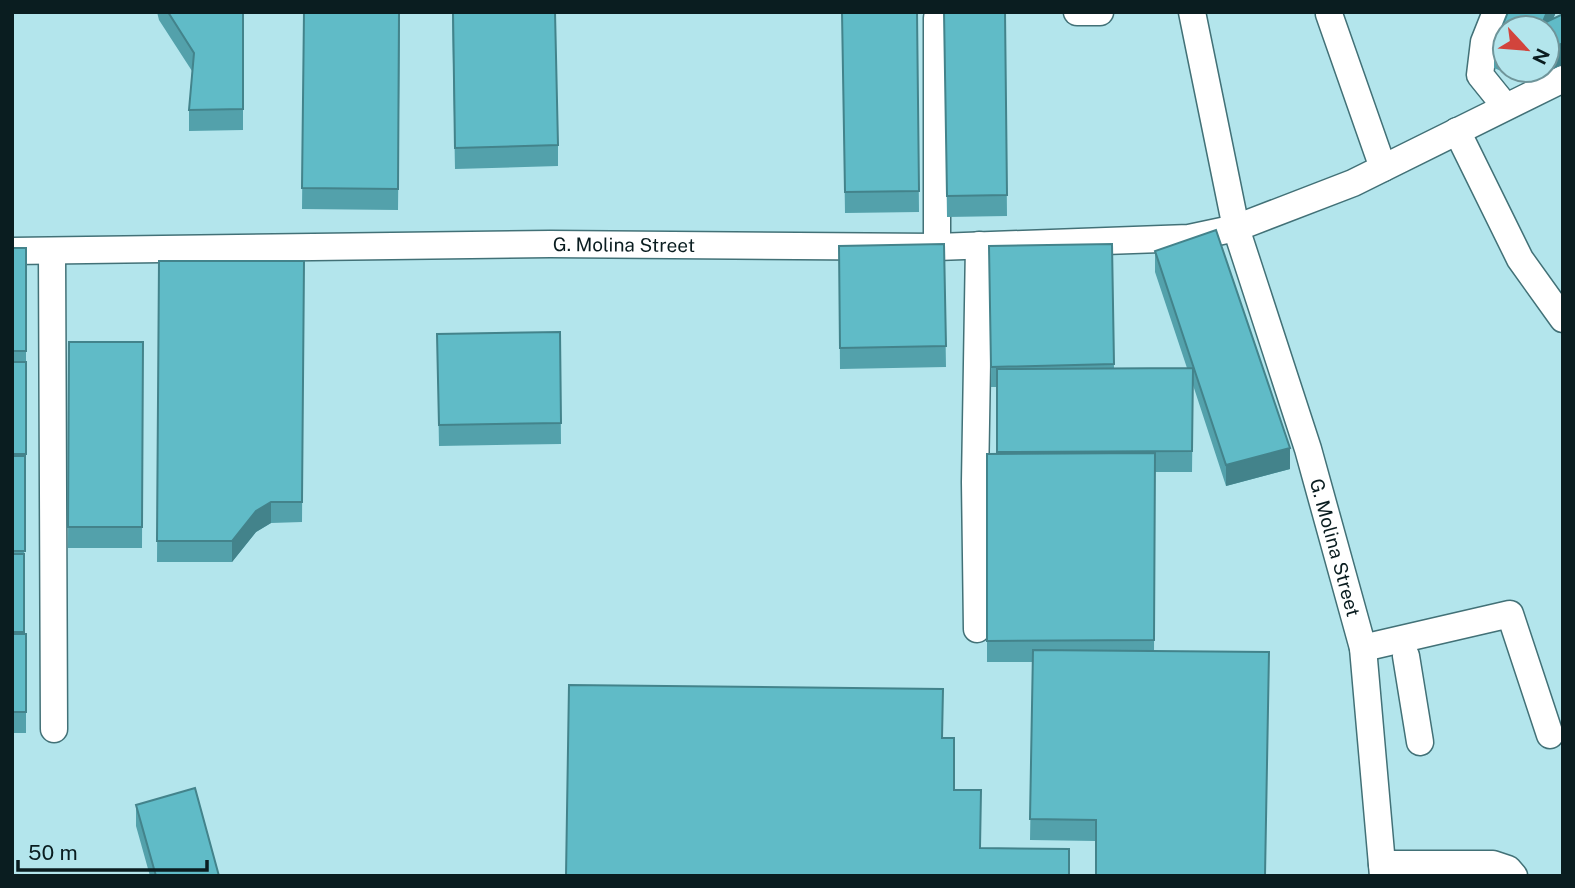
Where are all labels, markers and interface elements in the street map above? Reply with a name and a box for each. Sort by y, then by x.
north arrow [1491,14,1561,84]
text: N [1528,45,1554,68]
street label: G. Molina Street [553,233,695,256]
street label: G. Molina Street [1306,476,1365,619]
scale bar [18,828,206,872]
text: 50 m [28,840,78,865]

